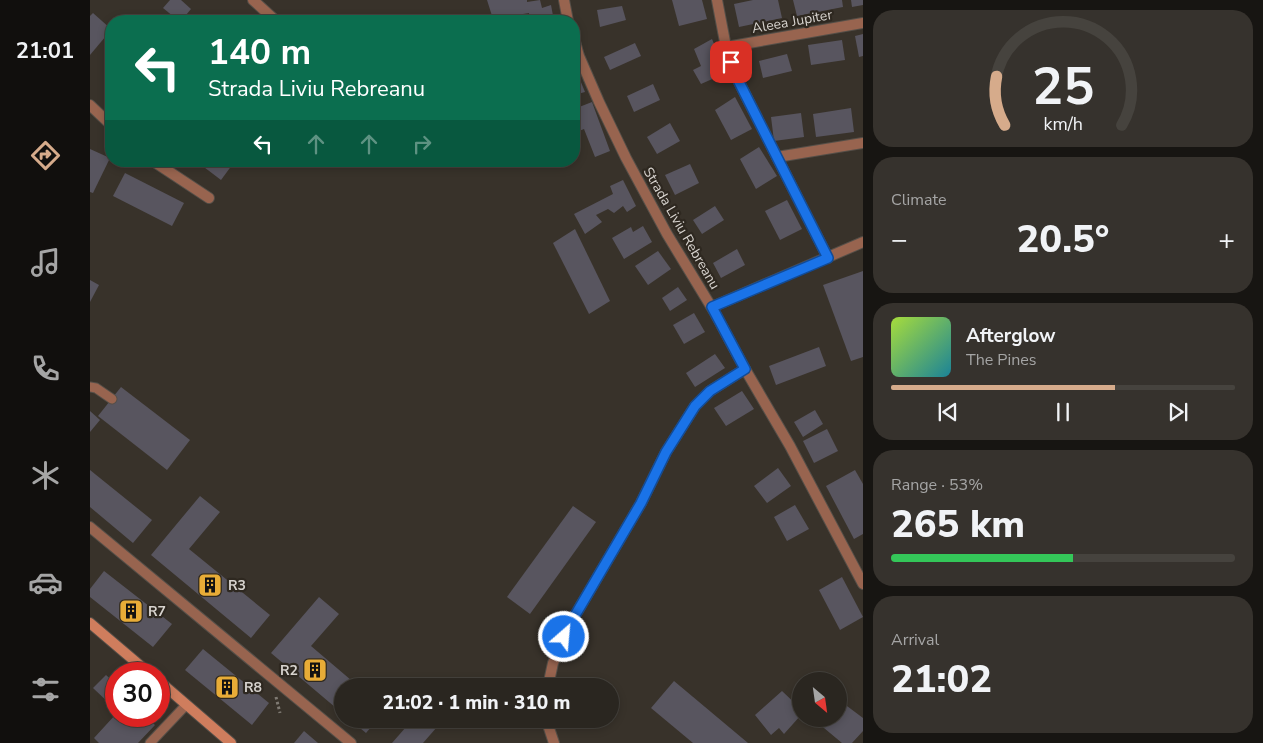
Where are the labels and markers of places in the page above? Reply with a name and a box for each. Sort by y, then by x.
pin [710,41,752,83]
building icon: R3 [197,572,223,598]
place label: R3 [228,576,246,595]
building icon: R7 [118,598,144,624]
place label: R7 [148,602,166,621]
building icon: R2 [302,657,328,683]
place label: R2 [280,661,298,680]
building icon: R8 [214,674,240,700]
place label: R8 [244,678,262,697]

